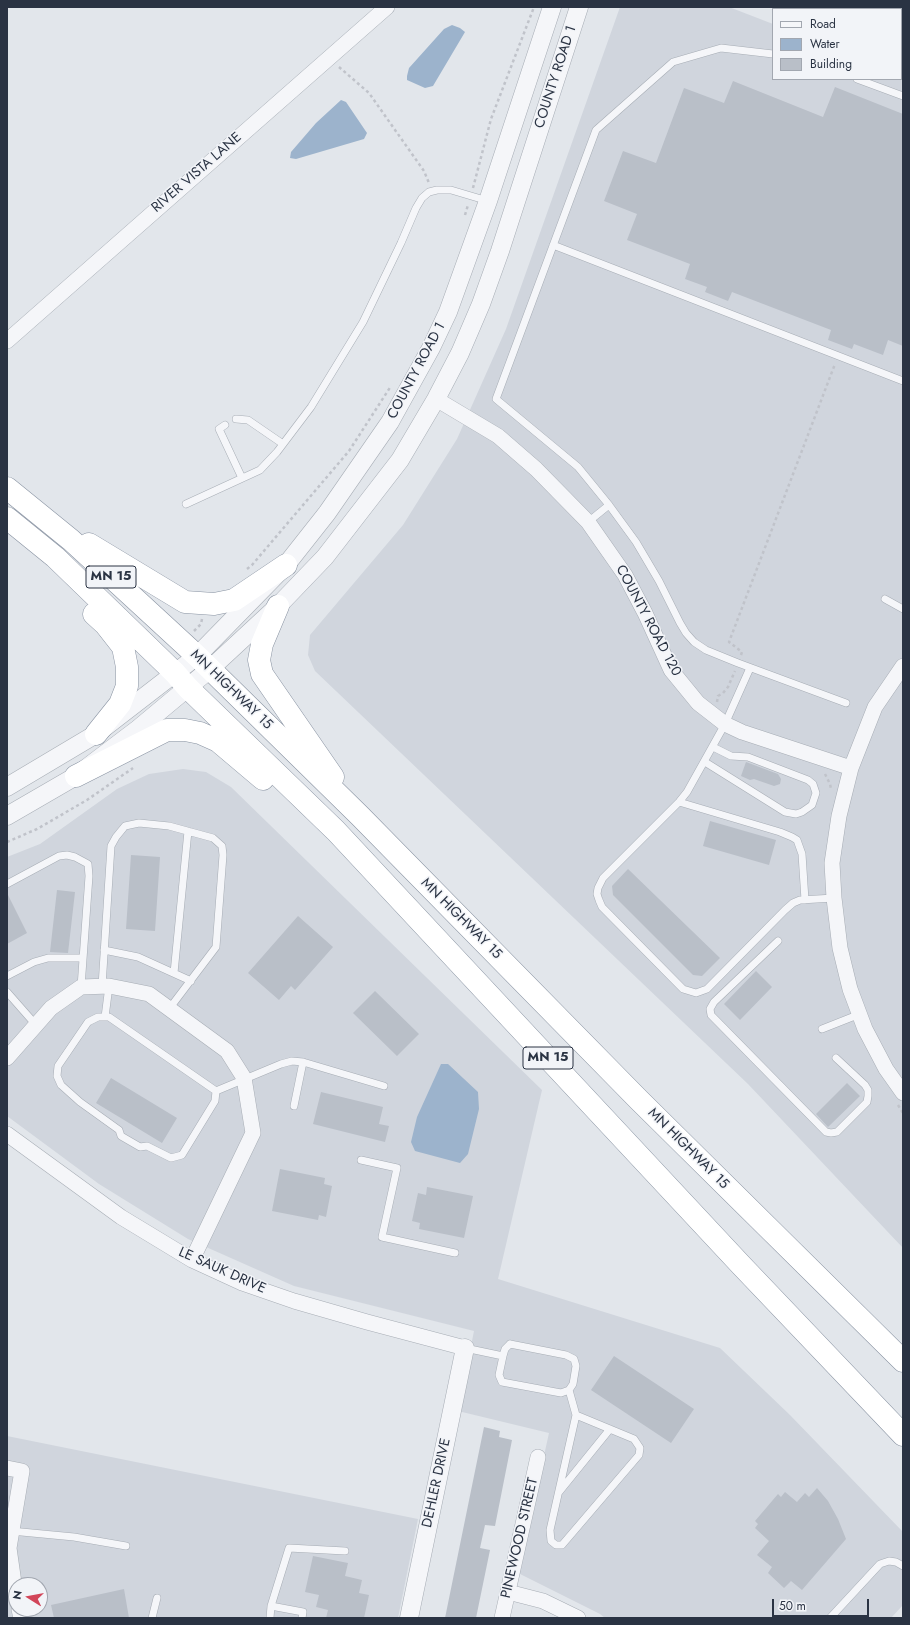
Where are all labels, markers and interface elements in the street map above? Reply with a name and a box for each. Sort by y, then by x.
legend [772,8,902,80]
text: Road [810,15,836,33]
street label: COUNTY ROAD 1 [531,24,581,130]
text: Water [810,35,840,53]
text: Building [810,55,852,73]
street label: RIVER VISTA LANE [149,129,245,217]
street label: COUNTY ROAD 1 [384,320,450,422]
street label: COUNTY ROAD 120 [612,563,684,679]
road number: MN 15 [86,566,136,588]
street label: MN HIGHWAY 15 [186,647,276,733]
street label: MN HIGHWAY 15 [417,875,505,963]
road number: MN 15 [523,1047,573,1069]
street label: MN HIGHWAY 15 [644,1105,732,1193]
street label: LE SAUK DRIVE [176,1244,268,1298]
street label: DEHLER DRIVE [419,1437,455,1529]
street label: PINEWOOD STREET [498,1476,542,1600]
north arrow [8,1577,48,1617]
text: N [9,1589,26,1601]
scale bar [774,1591,871,1617]
text: 50 m [779,1597,806,1615]

